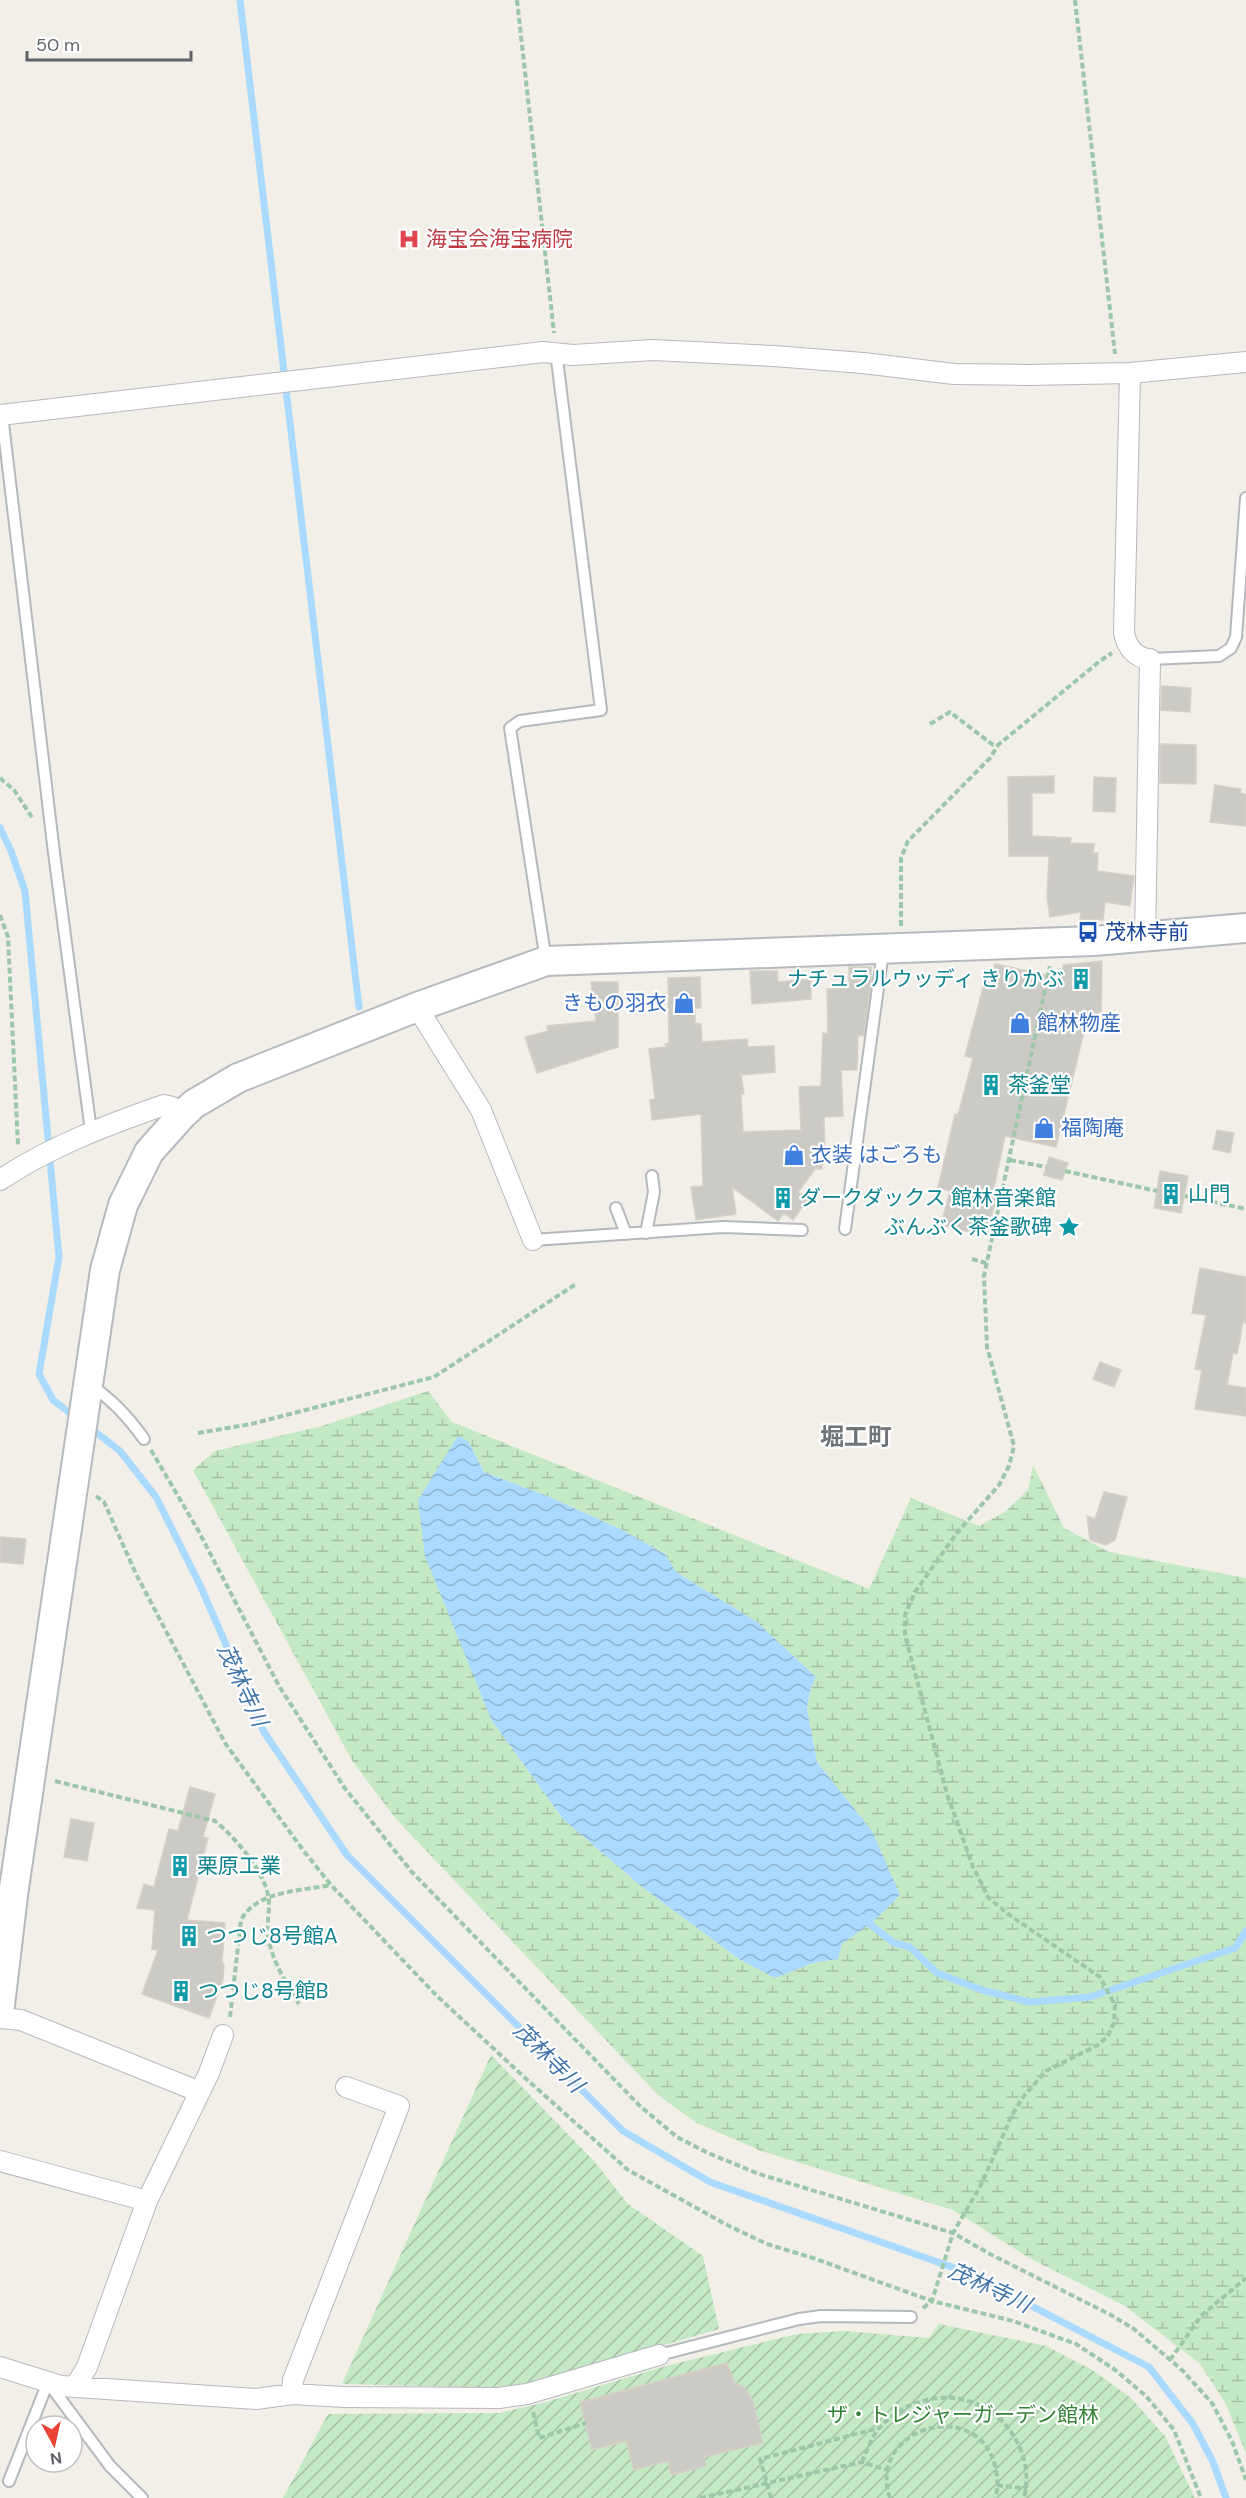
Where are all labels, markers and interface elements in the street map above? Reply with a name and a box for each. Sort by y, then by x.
scale bar [27,24,190,62]
text: 50 m [36,33,80,57]
place label: 海宝会海宝病院 [426,225,573,253]
hospital icon: 海宝会海宝病院 [397,227,421,251]
place label: 茂林寺前 [1105,918,1189,946]
bus stop icon: 茂林寺前 [1076,920,1100,944]
place label: ナチュラルウッディ きりかぶ [787,965,1064,993]
building icon: ナチュラルウッディ きりかぶ [1069,967,1093,991]
place label: きもの羽衣 [562,989,667,1017]
shop icon: きもの羽衣 [672,991,696,1015]
place label: 館林物産 [1037,1009,1121,1037]
shop icon: 館林物産 [1008,1011,1032,1035]
place label: 茶釜堂 [1008,1071,1071,1099]
building icon: 茶釜堂 [979,1073,1003,1097]
place label: 福陶庵 [1061,1114,1124,1142]
shop icon: 福陶庵 [1032,1116,1056,1140]
place label: 衣装 はごろも [811,1141,943,1169]
shop icon: 衣装 はごろも [782,1143,806,1167]
place label: 山門 [1188,1180,1230,1208]
building icon: 山門 [1159,1182,1183,1206]
place label: ダークダックス 館林音楽館 [800,1184,1056,1212]
building icon: ダークダックス 館林音楽館 [771,1186,795,1210]
place label: ぶんぶく茶釜歌碑 [884,1213,1052,1241]
place icon: ぶんぶく茶釜歌碑 [1057,1215,1081,1239]
district label: 堀工町 [820,1421,892,1452]
water label: 茂林寺川 [211,1639,275,1733]
place label: 栗原工業 [197,1852,281,1880]
building icon: 栗原工業 [168,1854,192,1878]
place label: つつじ8号館A [206,1922,338,1950]
building icon: つつじ8号館A [177,1924,201,1948]
place label: つつじ8号館B [198,1977,328,2005]
building icon: つつじ8号館B [169,1979,193,2003]
water label: 茂林寺川 [507,2016,591,2100]
water label: 茂林寺川 [944,2256,1038,2320]
park label: ザ・トレジャーガーデン館林 [827,2401,1099,2429]
north arrow [24,2414,84,2474]
text: N [49,2447,63,2470]

